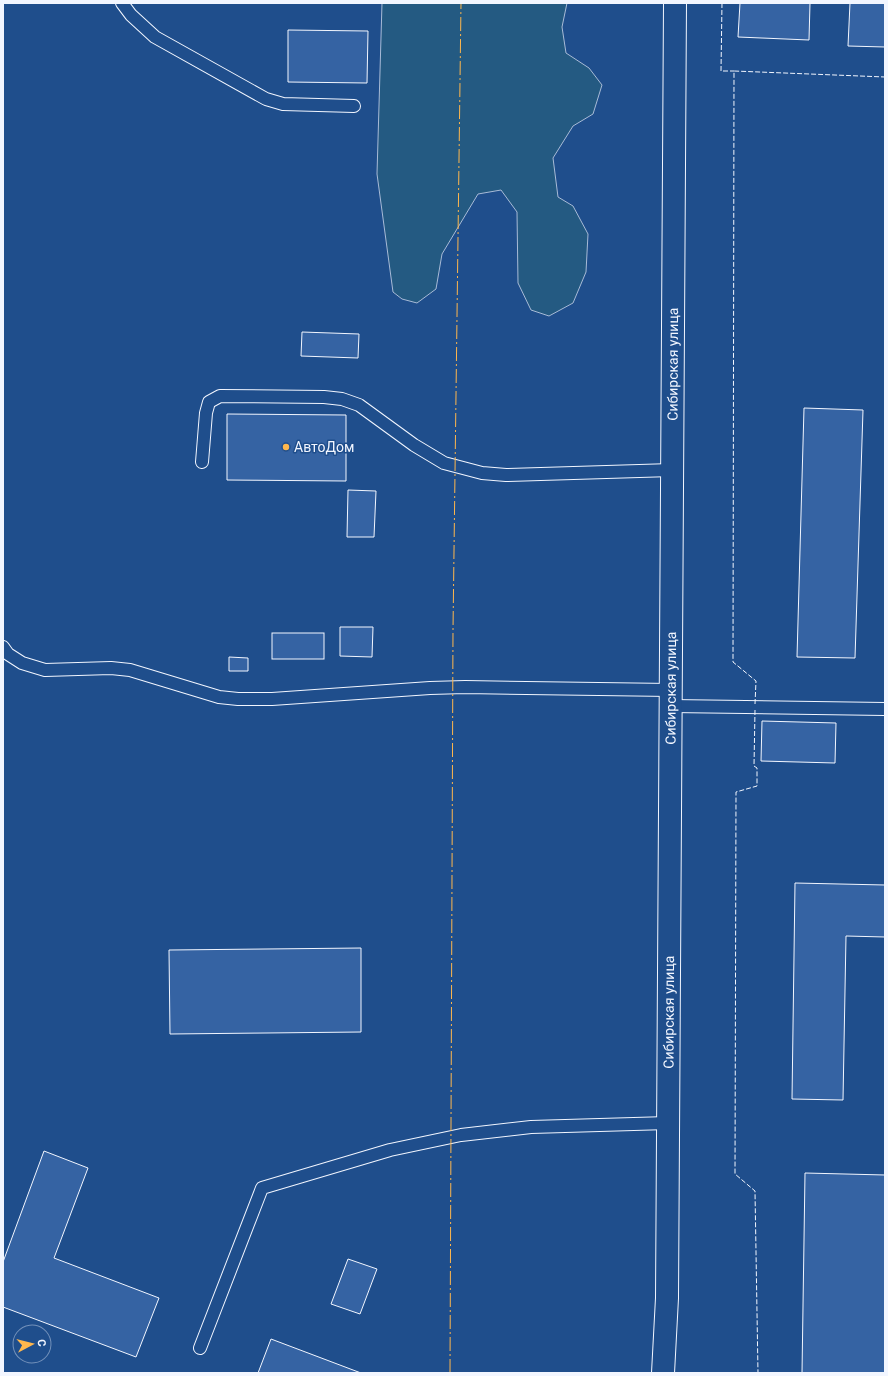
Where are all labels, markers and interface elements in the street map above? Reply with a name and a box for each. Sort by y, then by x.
street label: Сибирская улица [664,308,681,421]
place label: АвтоДом [294,439,354,455]
marker: АвтоДом [281,442,291,452]
street label: Сибирская улица [662,632,679,745]
street label: Сибирская улица [660,956,677,1069]
north arrow [12,1324,52,1364]
text: С [35,1338,48,1347]

